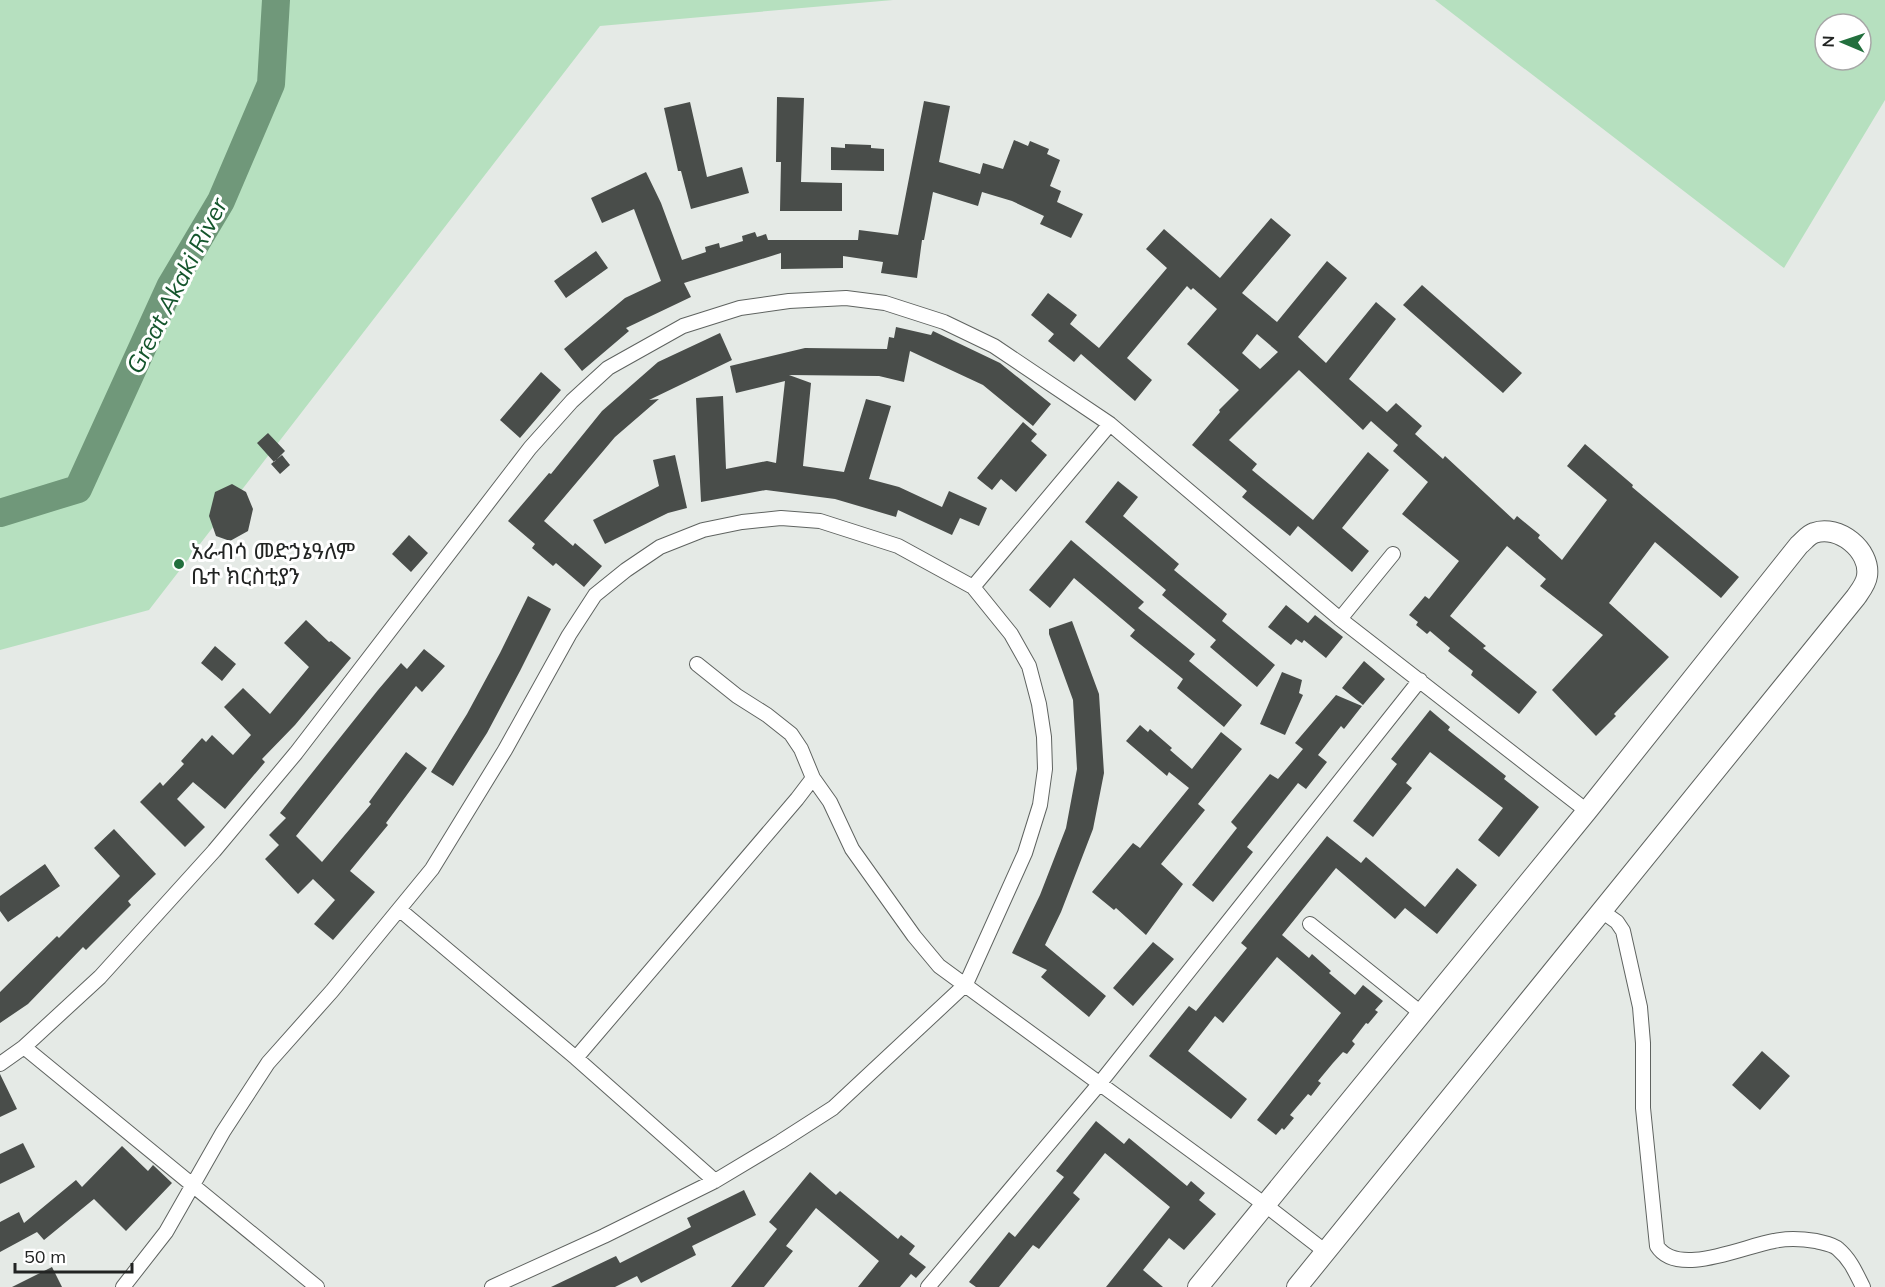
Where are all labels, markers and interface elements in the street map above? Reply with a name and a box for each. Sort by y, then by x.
north arrow [1813,12,1873,72]
text: N [1818,35,1838,48]
water label: Great Akaki River [119,191,234,379]
place label: አራብሳ መድኃኔዓለም ቤተ ክርስቲያን [191,537,355,590]
marker: አራብሳ መድኃኔዓለም ቤተ ክርስቲያን [172,557,186,571]
scale bar [15,1236,132,1274]
text: 50 m [24,1245,66,1268]

